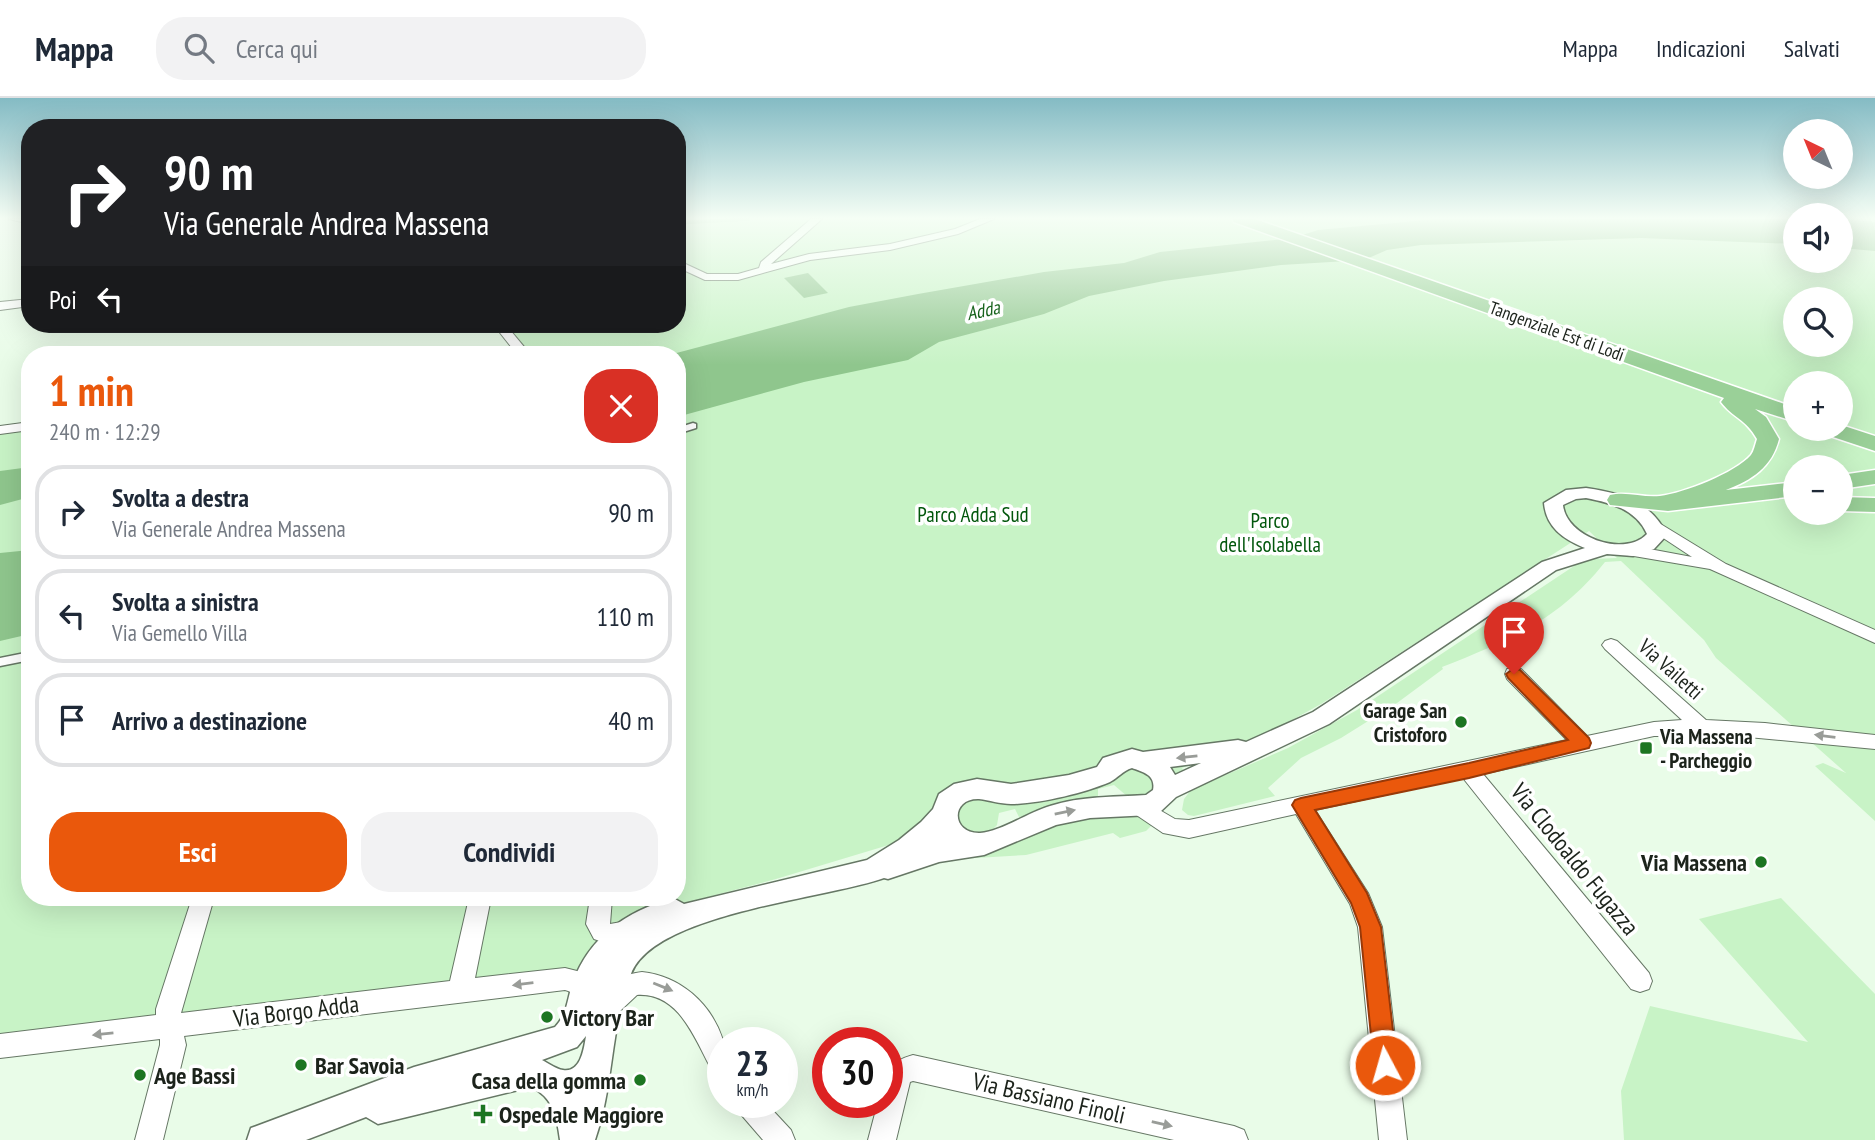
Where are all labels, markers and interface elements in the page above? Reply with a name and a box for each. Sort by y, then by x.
search box [156,17,646,80]
text: Mappa [35,27,114,70]
icon: search [180,29,218,67]
text: Cerca qui [236,32,318,65]
text: Mappa [1563,33,1618,64]
text: Indicazioni [1656,33,1746,64]
text: Salvati [1784,33,1840,64]
north arrow [1783,119,1853,189]
map controls [1783,119,1853,525]
text: 90 m [164,140,253,204]
icon: right [49,147,140,238]
text: Via Generale Andrea Massena [164,202,489,244]
button: sound [1783,203,1853,273]
icon: left [91,280,129,318]
text: Poi [49,283,77,316]
button: search [1783,287,1853,357]
water label: Adda [964,295,1003,325]
street label: Tangenziale Est di Lodi [1486,296,1628,366]
text: 1 min [49,363,134,418]
button: close [584,369,658,443]
button: + [1783,371,1853,441]
text: 240 m · 12:29 [49,417,161,446]
button: − [1783,455,1853,525]
text: Svolta a destra [112,481,249,514]
icon: right [53,493,91,531]
text: 90 m [608,496,654,529]
park label: Parco Adda Sud [917,501,1029,528]
park label: Parco dell'Isolabella [1219,507,1321,558]
text: Via Generale Andrea Massena [112,514,346,543]
text: Svolta a sinistra [112,585,259,618]
icon: left [53,597,91,635]
text: 110 m [596,600,654,633]
pin [1484,602,1544,674]
icon: arrive [1495,613,1533,651]
text: Via Gemello Villa [112,618,248,647]
street label: Via Vailetti [1632,632,1709,705]
place label: Garage San Cristoforo [1363,697,1447,748]
icon: arrive [53,701,91,739]
text: Arrivo a destinazione [112,704,307,737]
text: 40 m [608,704,654,737]
marker: Garage San Cristoforo [1453,714,1469,730]
place label: Via Massena - Parcheggio [1659,723,1753,774]
one-way arrow [1814,730,1836,741]
marker: Via Massena - Parcheggio [1638,740,1654,756]
one-way arrow [1176,751,1198,762]
street label: Via Clodoaldo Fugazza [1504,776,1646,941]
one-way arrow [1054,807,1076,818]
button: Esci [49,812,347,892]
button: Condividi [361,812,658,892]
place label: Via Massena [1640,847,1747,878]
marker: Via Massena [1753,854,1769,870]
one-way arrow [512,978,534,989]
one-way arrow [653,982,674,993]
street label: Via Borgo Adda [231,988,361,1034]
place label: Victory Bar [560,1002,655,1033]
marker: Victory Bar [539,1009,555,1025]
speed limit sign: 30 [812,1027,903,1118]
position arrow [1348,1028,1422,1102]
one-way arrow [92,1029,114,1040]
text: 23 [736,1040,769,1086]
place label: Bar Savoia [315,1050,405,1081]
marker: Bar Savoia [293,1057,309,1073]
place label: Age Bassi [153,1060,235,1091]
place label: Casa della gomma [472,1065,626,1096]
street label: Via Bassiano Finoli [969,1065,1128,1131]
marker: Age Bassi [132,1067,148,1083]
marker: Casa della gomma [632,1072,648,1088]
text: km/h [737,1078,768,1101]
place label: Ospedale Maggiore [499,1099,664,1130]
marker: Ospedale Maggiore [473,1104,493,1124]
one-way arrow [1152,1119,1174,1130]

